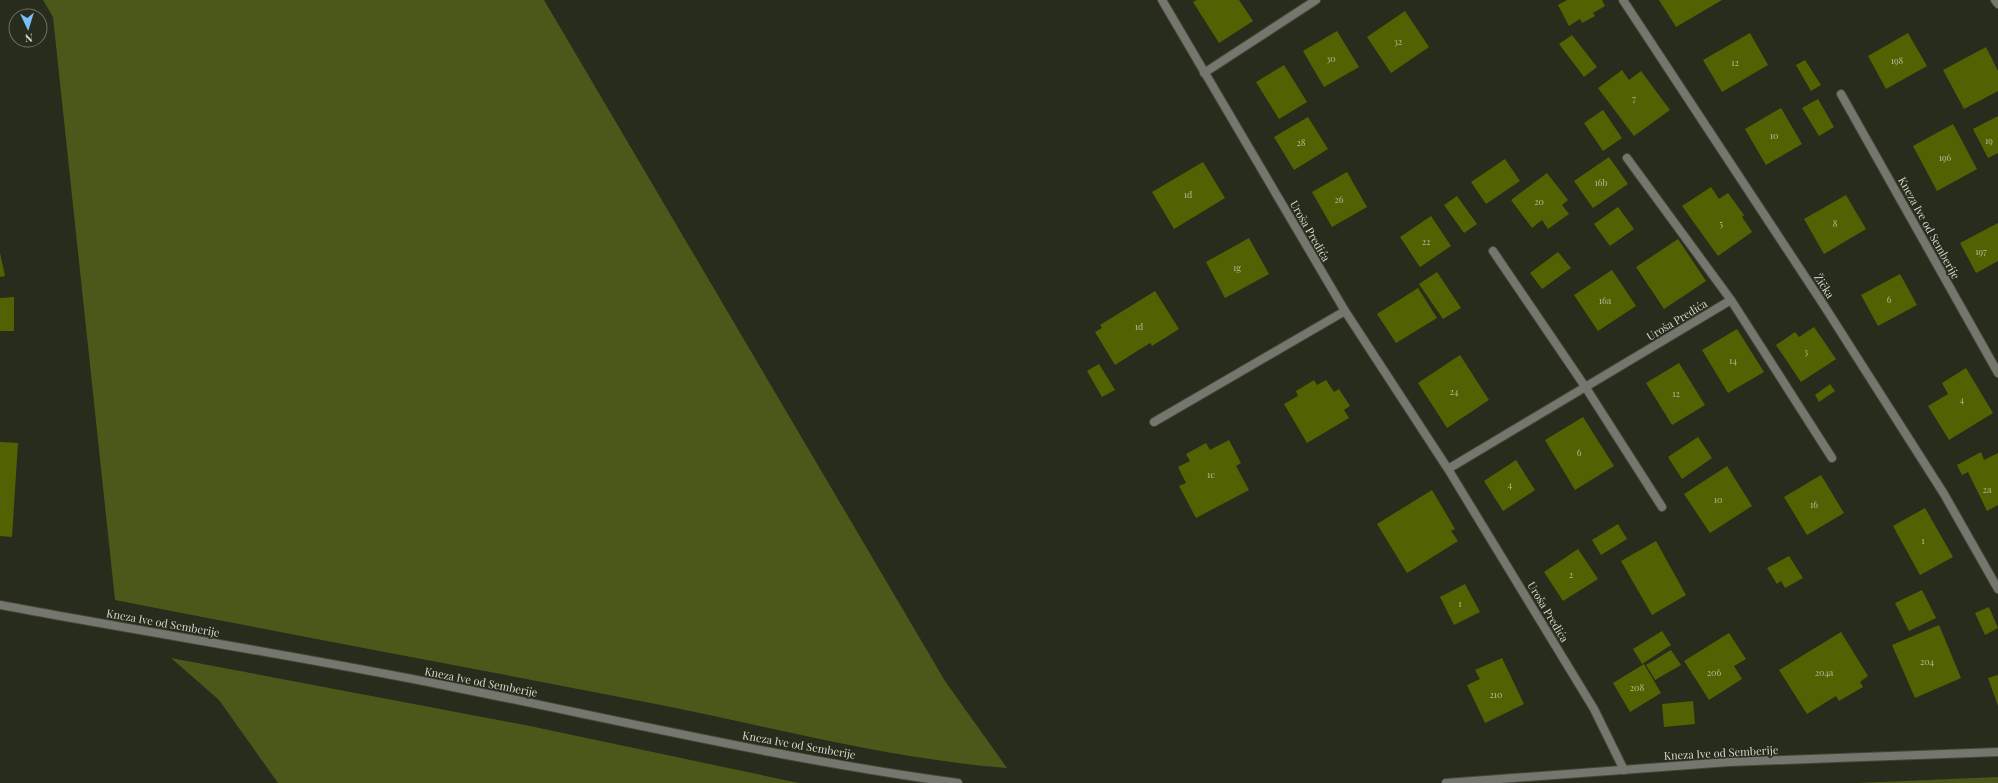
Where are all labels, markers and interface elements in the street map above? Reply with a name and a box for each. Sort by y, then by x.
north arrow [8,8,48,48]
text: N [24,31,33,46]
house number: 32 [1394,35,1402,47]
house number: 30 [1326,52,1336,64]
house number: 198 [1891,54,1904,66]
house number: 12 [1731,56,1739,68]
house number: 7 [1632,92,1636,104]
house number: 10 [1770,129,1778,141]
house number: 19 [1985,134,1993,146]
house number: 28 [1297,136,1306,148]
house number: 196 [1939,151,1952,163]
street label: Kneza Ive od Semberije [1895,174,1964,282]
house number: 16b [1594,176,1608,188]
house number: 1d [1184,188,1193,200]
house number: 26 [1335,193,1344,205]
house number: 20 [1534,195,1544,207]
street label: Uroša Predića [1287,197,1334,264]
house number: 5 [1719,217,1723,229]
house number: 8 [1833,217,1838,229]
house number: 22 [1422,235,1430,247]
house number: 197 [1975,245,1987,257]
house number: 1g [1233,261,1241,273]
street label: Žička [1811,271,1838,301]
house number: 6 [1887,293,1892,305]
house number: 16a [1599,294,1612,306]
street label: Uroša Predića [1644,295,1710,344]
house number: 1đ [1135,320,1144,332]
house number: 3 [1804,345,1808,357]
house number: 14 [1729,354,1737,366]
house number: 24 [1450,385,1459,397]
house number: 12 [1672,387,1680,399]
house number: 4 [1960,393,1965,405]
house number: 6 [1577,446,1582,458]
house number: 1e [1207,468,1215,480]
house number: 4 [1508,478,1513,490]
house number: 2a [1983,483,1992,495]
house number: 10 [1714,493,1722,505]
house number: 16 [1810,498,1818,510]
house number: 1 [1921,534,1925,546]
house number: 2 [1569,568,1573,580]
street label: Uroša Predića [1524,579,1573,645]
house number: 1 [1458,597,1462,609]
street label: Kneza Ive od Semberije [105,605,221,640]
house number: 204 [1920,655,1935,667]
street label: Kneza Ive od Semberije [423,663,539,700]
house number: 206 [1707,666,1722,678]
house number: 204a [1815,666,1834,678]
house number: 208 [1630,681,1645,693]
house number: 210 [1489,688,1503,700]
street label: Kneza Ive od Semberije [741,727,857,762]
street label: Kneza Ive od Semberije [1663,742,1779,763]

